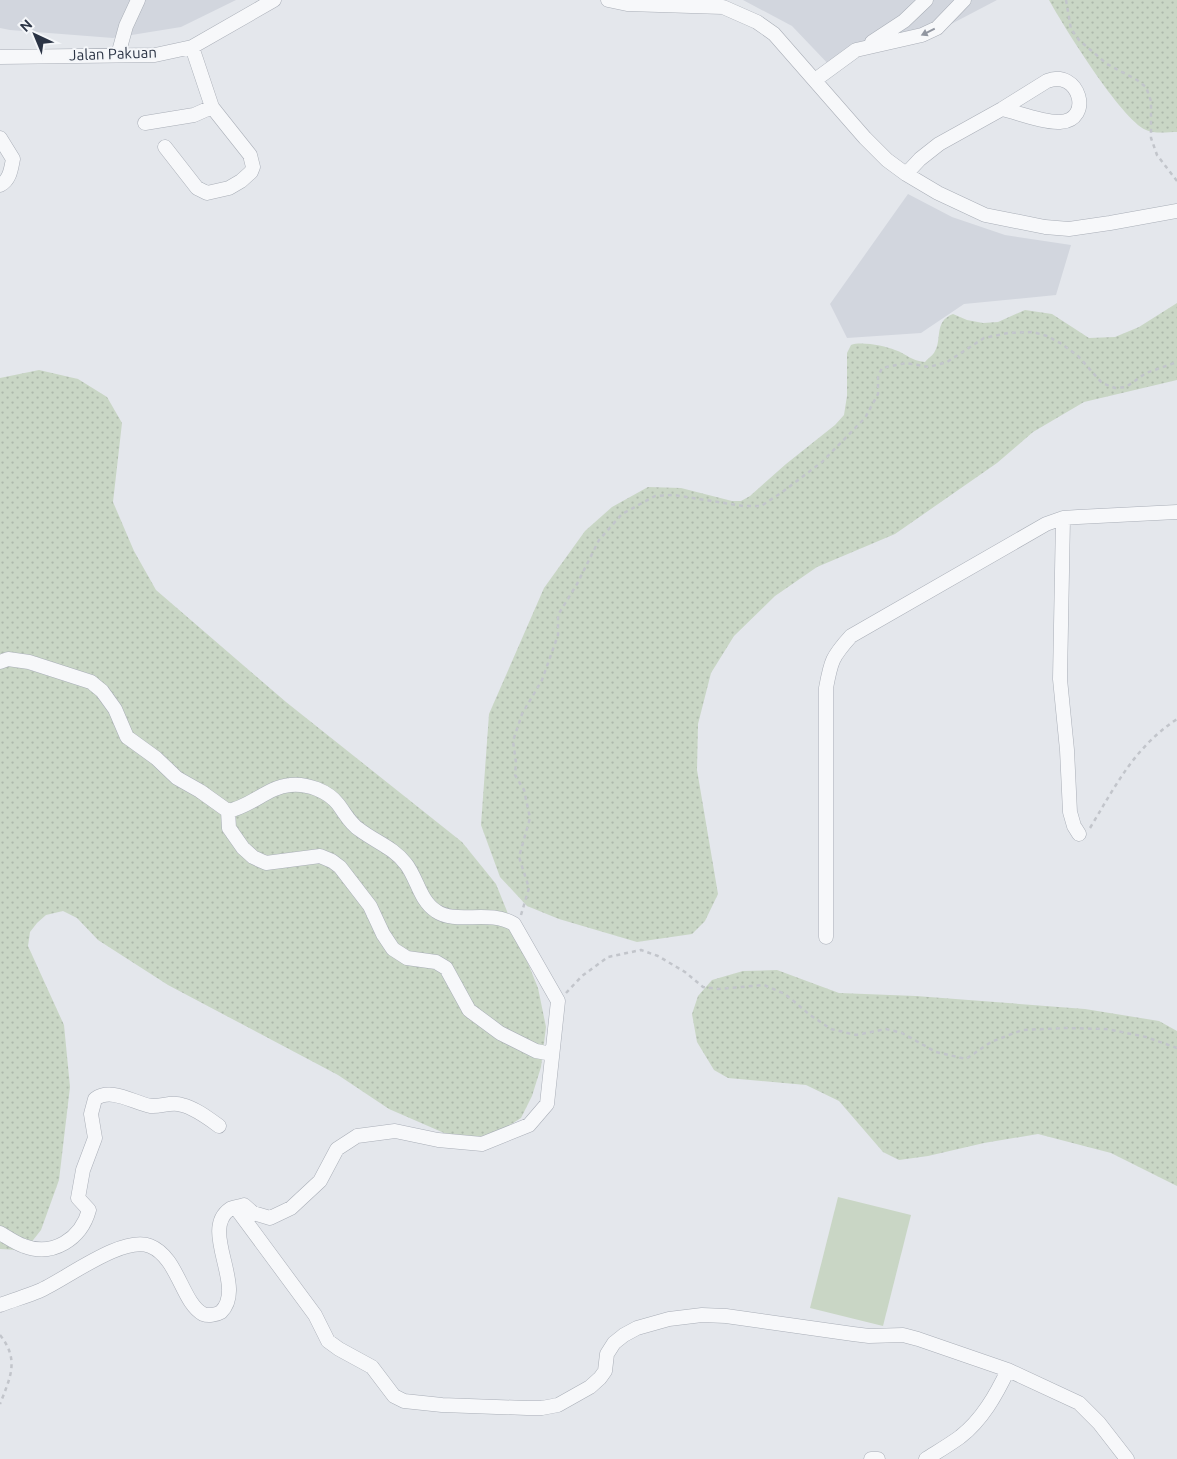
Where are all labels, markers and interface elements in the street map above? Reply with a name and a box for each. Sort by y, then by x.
north arrow [10,10,60,60]
text: N [17,16,35,35]
one-way arrow [921,28,935,36]
street label: Jalan Pakuan [69,43,157,64]

